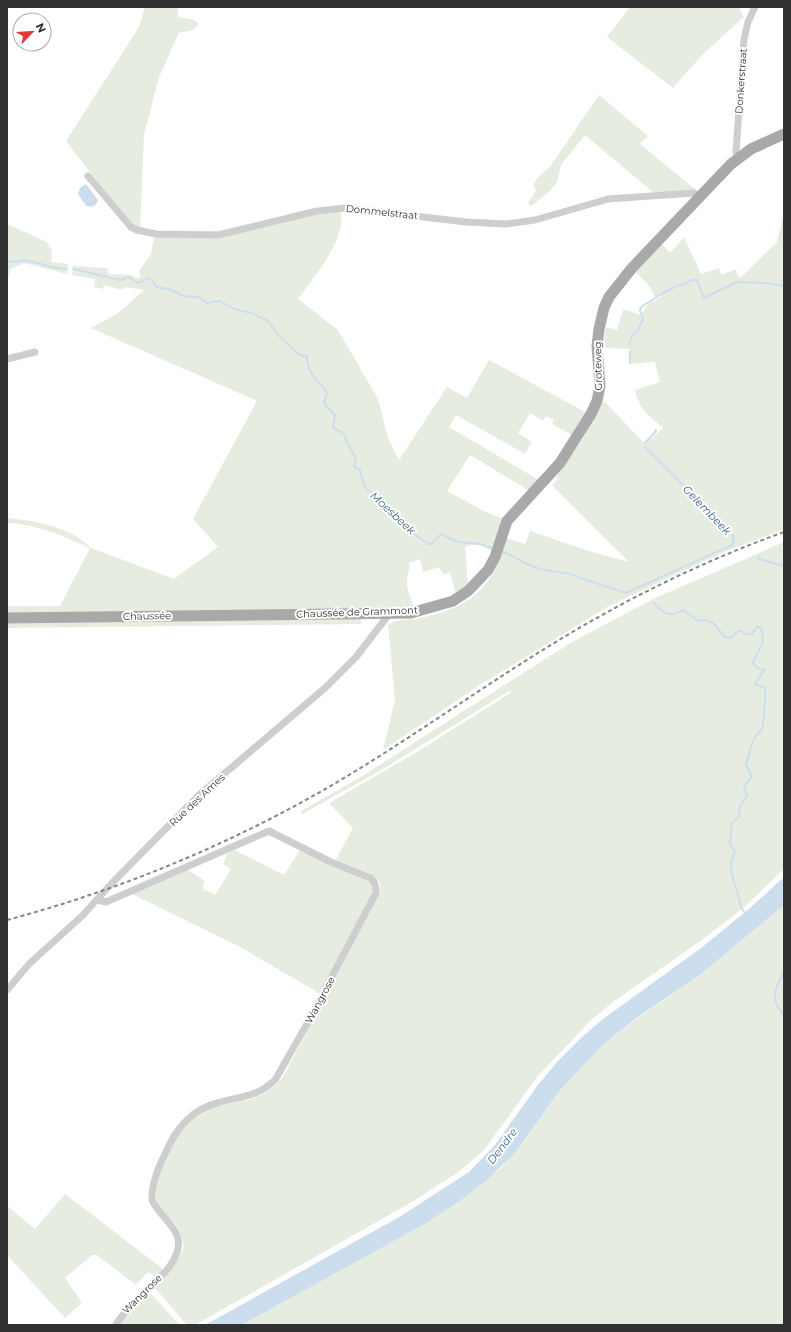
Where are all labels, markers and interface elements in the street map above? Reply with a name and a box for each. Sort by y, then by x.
north arrow [12,12,52,52]
text: N [33,21,49,35]
street label: Donkerstraat [732,48,750,114]
street label: Dommelstraat [345,202,419,222]
street label: Groteweg [591,341,605,391]
water label: Gelembeek [680,482,734,538]
water label: Moesbeek [367,489,419,538]
street label: Chaussée de Grammont [296,603,418,621]
street label: Chaussée [123,609,171,623]
street label: Rue des Ames [166,771,228,829]
street label: Wangrose [302,974,338,1026]
water label: Dendre [484,1125,520,1167]
street label: Wangrose [119,1271,165,1317]

